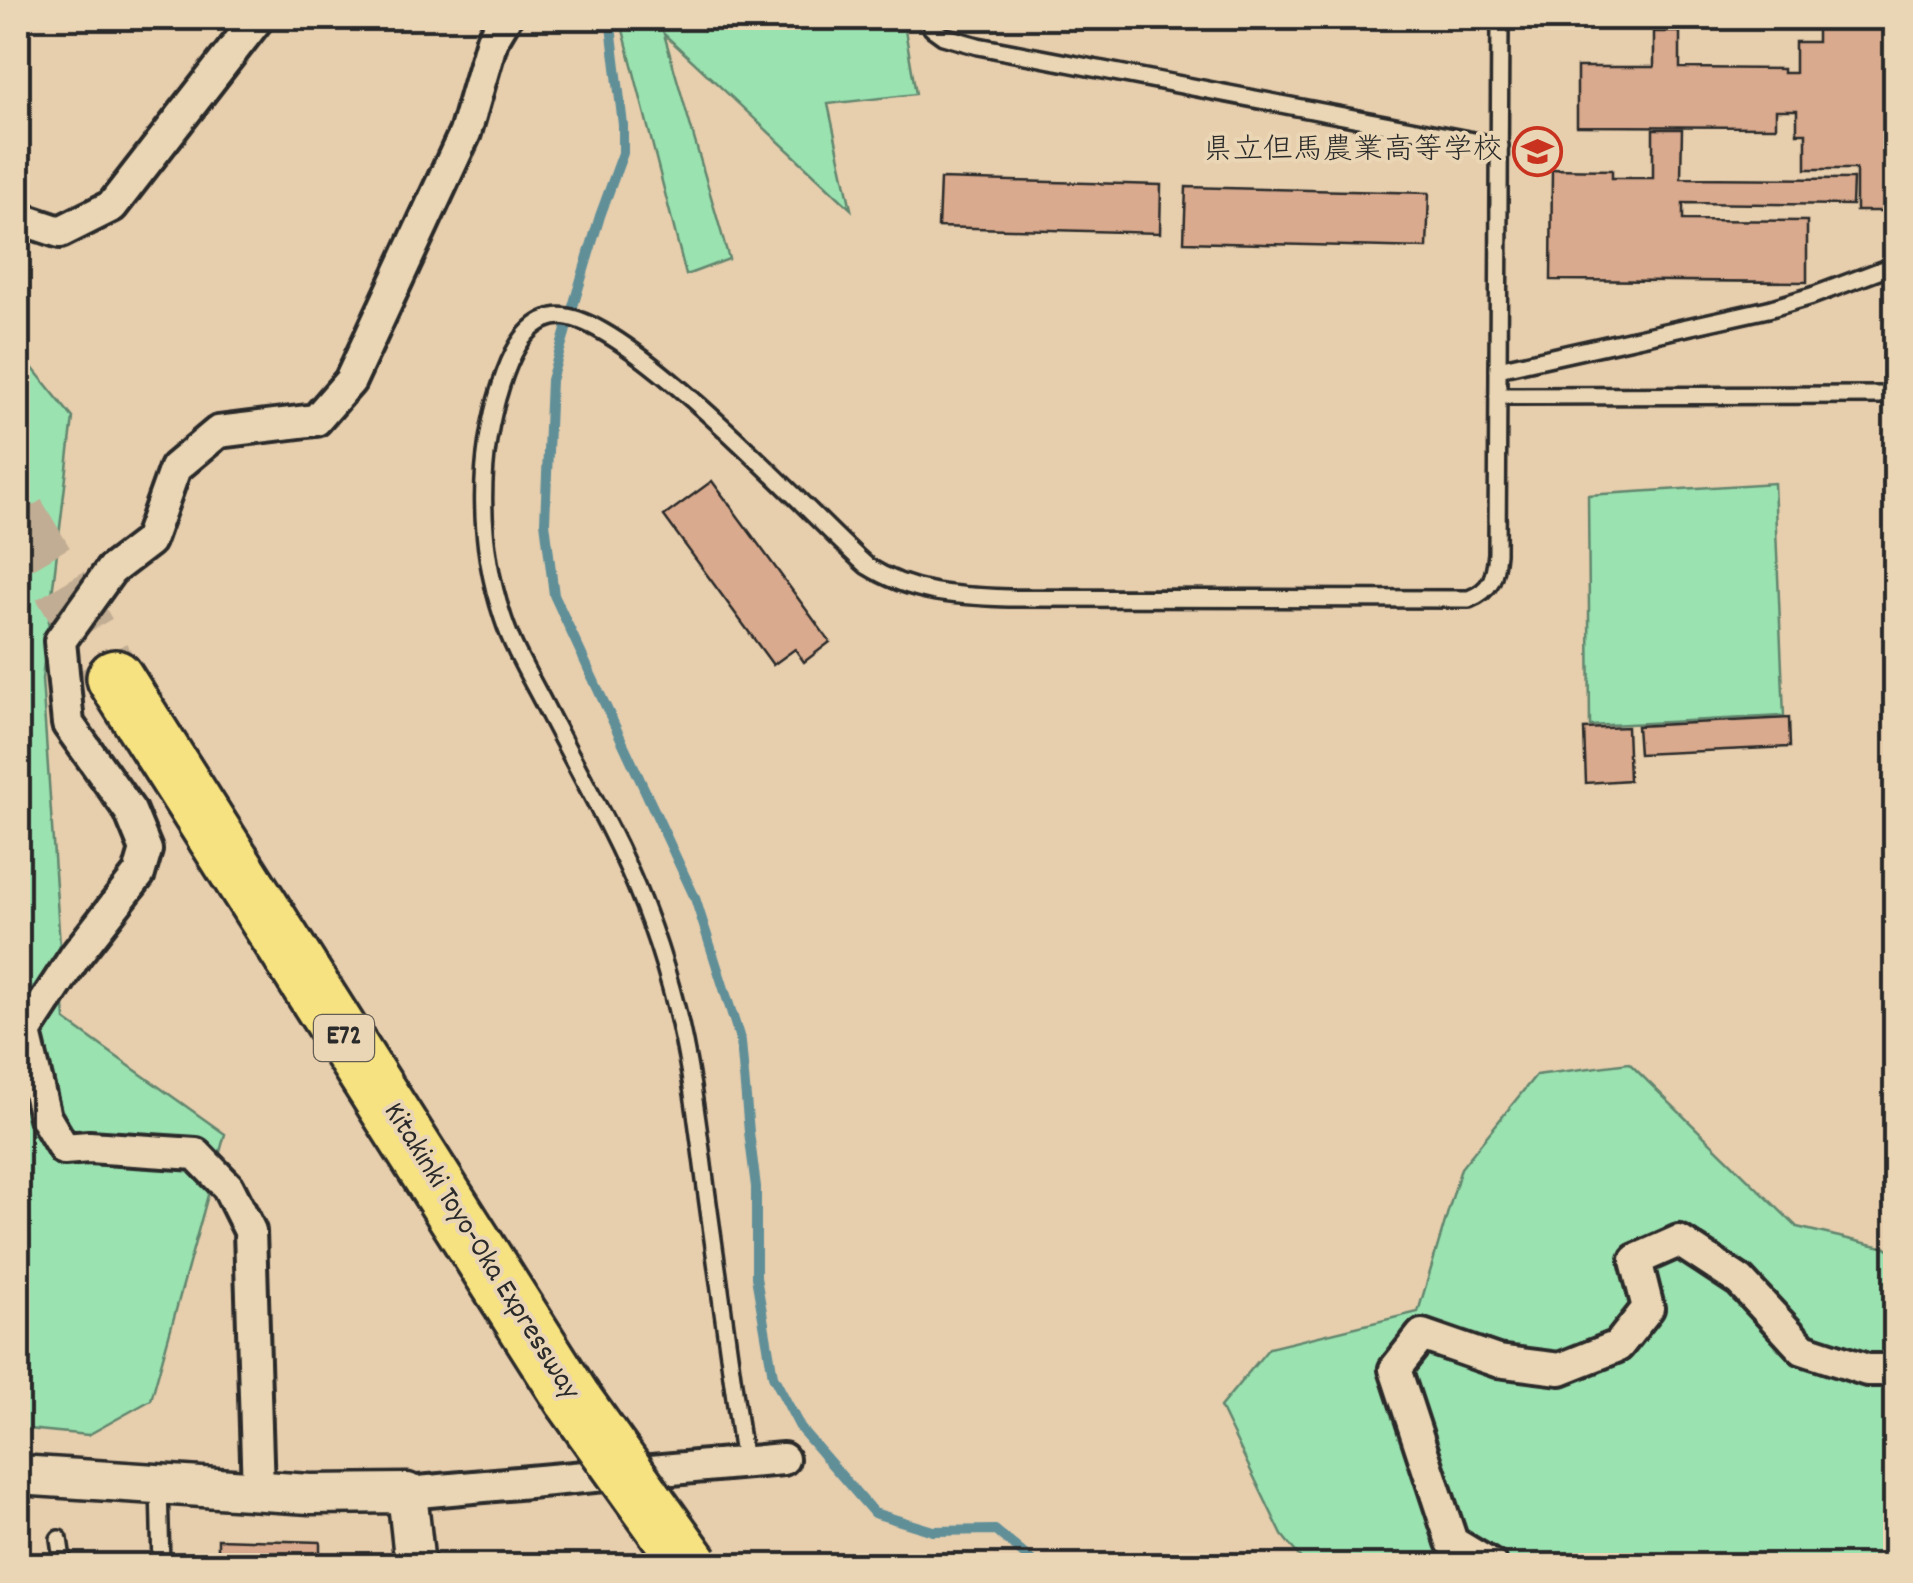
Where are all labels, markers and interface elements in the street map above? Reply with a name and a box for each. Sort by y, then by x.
school or university icon: 県立但馬農業高等学校 [1512,126,1564,178]
place label: 県立但馬農業高等学校 [1203,131,1503,174]
road number: E72 [314,1015,374,1061]
street label: Kitakinki Toyo-Oka Expressway [371,1095,590,1410]

